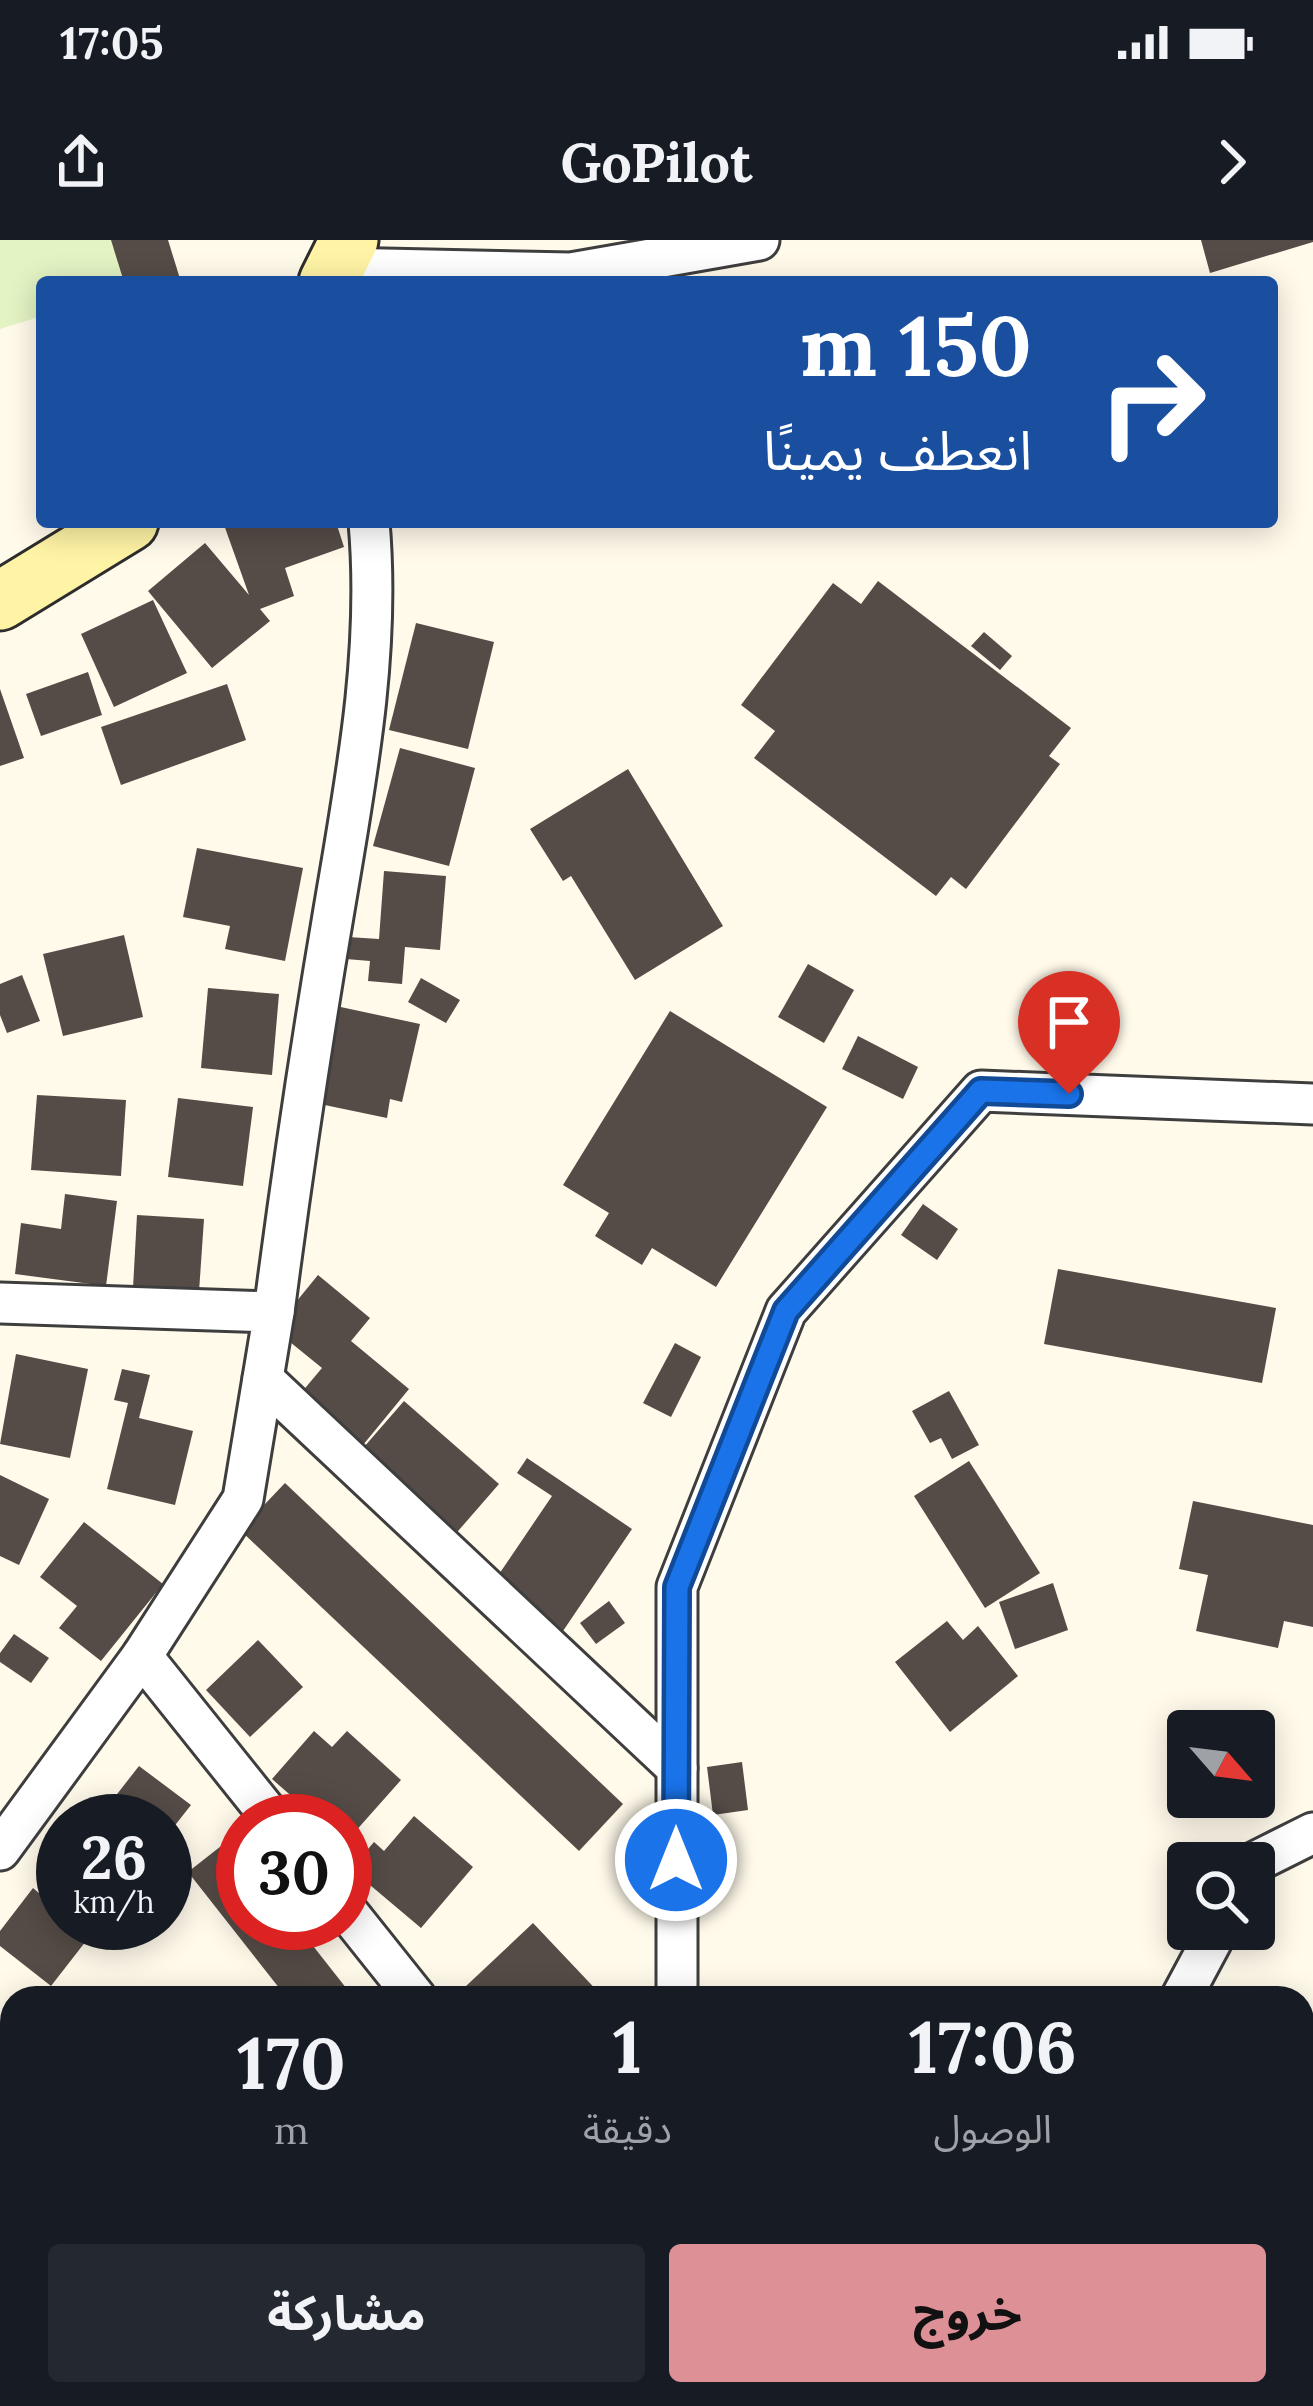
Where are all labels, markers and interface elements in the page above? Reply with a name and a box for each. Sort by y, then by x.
text: 17:05 [60,14,164,71]
text: GoPilot [561,128,752,197]
icon: share [48,129,114,195]
icon: forward [1199,129,1265,195]
text: 150 m [800,291,1032,399]
icon: right [1074,324,1230,480]
text: انعطف يمينًا [763,416,1032,485]
pin [1018,971,1120,1094]
icon: arrive [1036,989,1102,1055]
north arrow [1167,1710,1275,1818]
map controls [1167,1710,1275,1950]
speed limit sign: 30 [216,1794,372,1950]
position arrow [613,1797,739,1923]
text: 26 [81,1819,147,1895]
button: search [1167,1842,1275,1950]
text: km/h [73,1883,155,1921]
text: 1 [613,2001,642,2093]
text: 17:06 [909,2001,1077,2093]
text: 170 [237,2017,346,2109]
text: دقيقة [583,2104,672,2154]
text: الوصول [934,2104,1052,2154]
text: m [274,2105,309,2155]
button: مشاركة [48,2244,645,2382]
button: خروج [669,2244,1266,2382]

